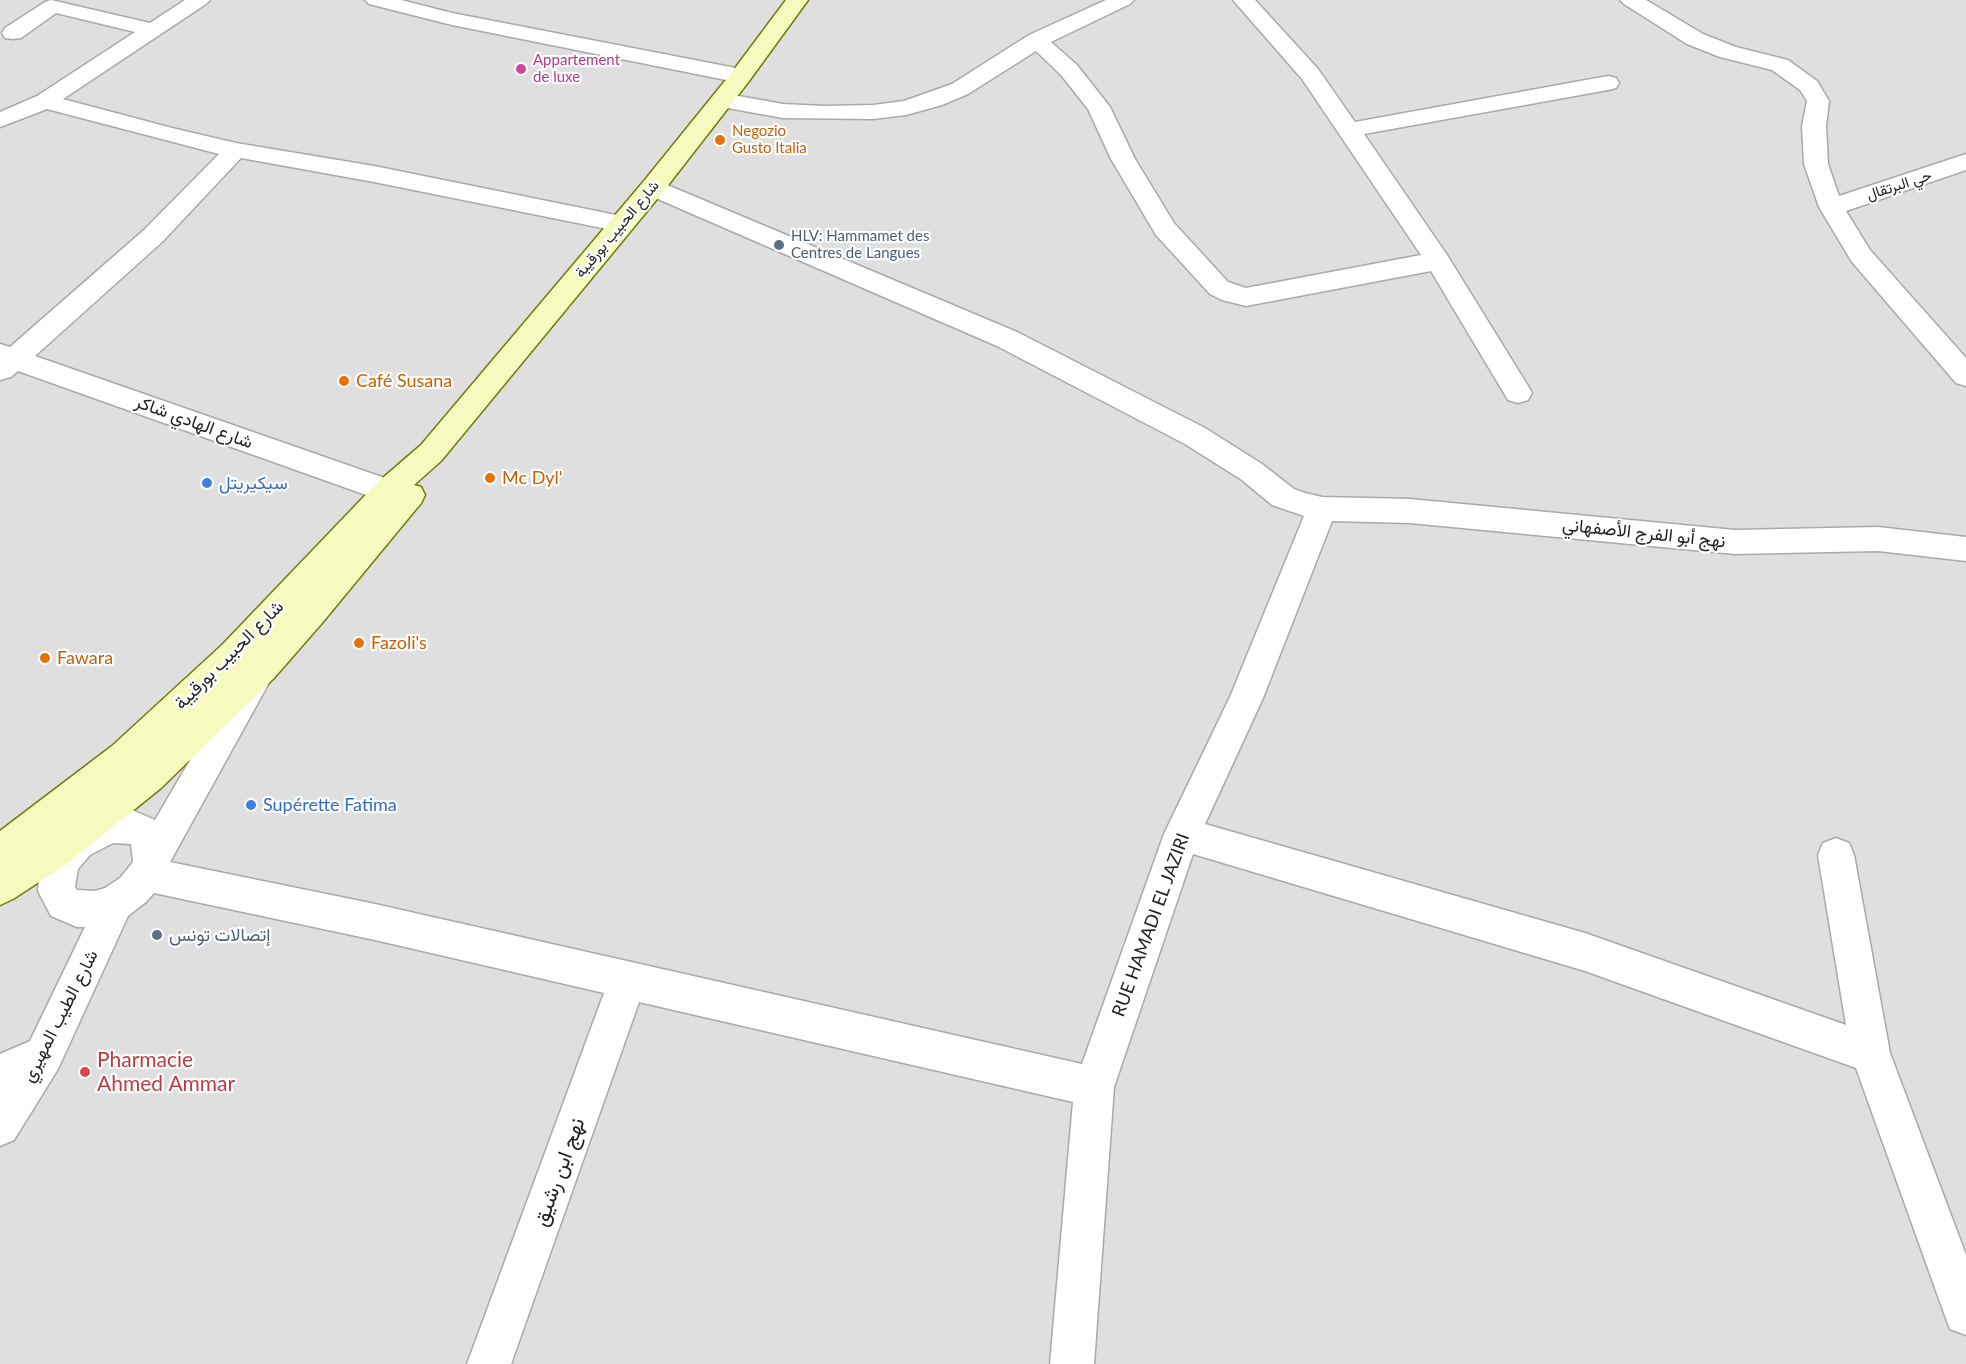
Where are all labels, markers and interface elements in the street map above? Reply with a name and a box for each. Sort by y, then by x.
place label: Appartement de luxe [533,51,620,86]
marker: Appartement de luxe [514,62,528,76]
place label: Negozio Gusto Italia [732,122,807,157]
marker: Negozio Gusto Italia [713,133,727,147]
street label: حي البرتقال [1864,166,1934,204]
street label: شارع الحبيب بورقيبة [571,177,663,281]
place label: HLV: Hammamet des Centres de Langues [791,227,929,262]
marker: HLV: Hammamet des Centres de Langues [772,238,786,252]
place label: Café Susana [356,370,452,392]
marker: Café Susana [337,374,351,388]
street label: شارع الهادي شاكر [132,391,256,453]
place label: Mc Dyl' [502,467,562,489]
marker: Mc Dyl' [483,471,497,485]
place label: سيكيريتل [219,472,288,494]
marker: سيكيريتل [200,476,214,490]
street label: نهج أبو الفرج الأصفهاني [1561,514,1727,552]
street label: شارع الحبيب بورقيبة [170,596,288,714]
place label: Fazoli's [371,632,427,654]
marker: Fazoli's [352,636,366,650]
place label: Fawara [57,647,113,669]
marker: Fawara [38,651,52,665]
place label: Supérette Fatima [263,794,397,816]
marker: Supérette Fatima [244,798,258,812]
street label: RUE HAMADI EL JAZIRI [1108,830,1194,1020]
place label: إتصالات تونس [169,924,270,946]
marker: إتصالات تونس [150,928,164,942]
street label: شارع الطيب المهيري [17,946,103,1086]
place label: Pharmacie Ahmed Ammar [97,1047,235,1097]
marker: Pharmacie Ahmed Ammar [78,1065,92,1079]
street label: نهج ابن رشيق [528,1114,590,1230]

